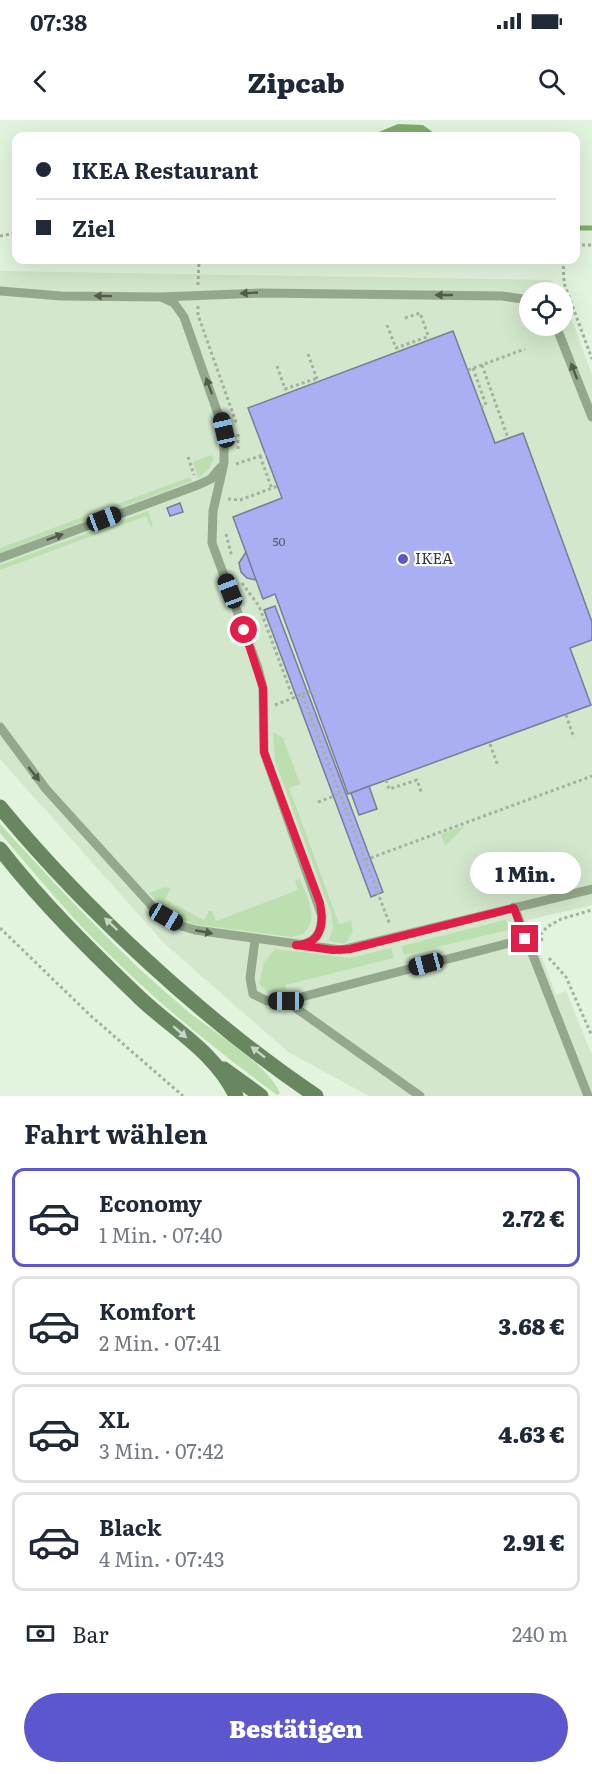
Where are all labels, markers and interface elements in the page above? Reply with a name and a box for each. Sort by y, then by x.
text: 07:38 [30,5,87,38]
text: Zipcab [247,61,345,101]
icon: back [24,65,57,98]
icon: search [535,65,568,98]
text: IKEA Restaurant [72,153,258,186]
text: Ziel [72,211,115,244]
map controls [519,282,573,336]
button: locate [519,282,573,336]
one-way arrow [239,289,258,298]
one-way arrow [434,290,453,300]
one-way arrow [93,291,112,301]
one-way arrow [569,362,578,380]
one-way arrow [204,376,214,394]
car [211,410,237,450]
car [84,504,124,534]
one-way arrow [46,532,64,542]
house number: 50 [272,532,286,550]
place label: IKEA [415,546,453,569]
marker: IKEA [396,552,410,566]
car [215,571,245,611]
route start [230,616,257,643]
one-way arrow [28,767,40,782]
callout: 1 Min. [470,852,580,894]
text: 1 Min. [495,858,556,888]
car [146,900,186,934]
one-way arrow [104,918,118,932]
route end [511,925,538,952]
one-way arrow [194,928,213,937]
car [406,951,446,977]
car [268,992,304,1010]
one-way arrow [172,1025,187,1038]
one-way arrow [250,1045,266,1058]
text: Fahrt wählen [24,1112,208,1152]
text: Economy [99,1186,202,1219]
icon: car [27,1191,81,1245]
text: 2.72 € [503,1201,565,1234]
text: 1 Min. · 07:40 [99,1219,222,1249]
text: Komfort [99,1294,196,1327]
icon: car [27,1299,81,1353]
text: 3.68 € [499,1309,565,1342]
text: 2 Min. · 07:41 [99,1327,221,1357]
text: XL [99,1402,130,1435]
icon: car [27,1407,81,1461]
text: 4.63 € [498,1417,565,1450]
text: 3 Min. · 07:42 [99,1435,224,1465]
text: Black [99,1510,161,1543]
icon: car [27,1515,81,1569]
text: 2.91 € [503,1525,565,1558]
text: 4 Min. · 07:43 [99,1543,225,1573]
icon: cash [24,1617,57,1650]
text: Bar [72,1617,109,1650]
text: 240 m [512,1618,568,1648]
button: Bestätigen [24,1693,568,1762]

